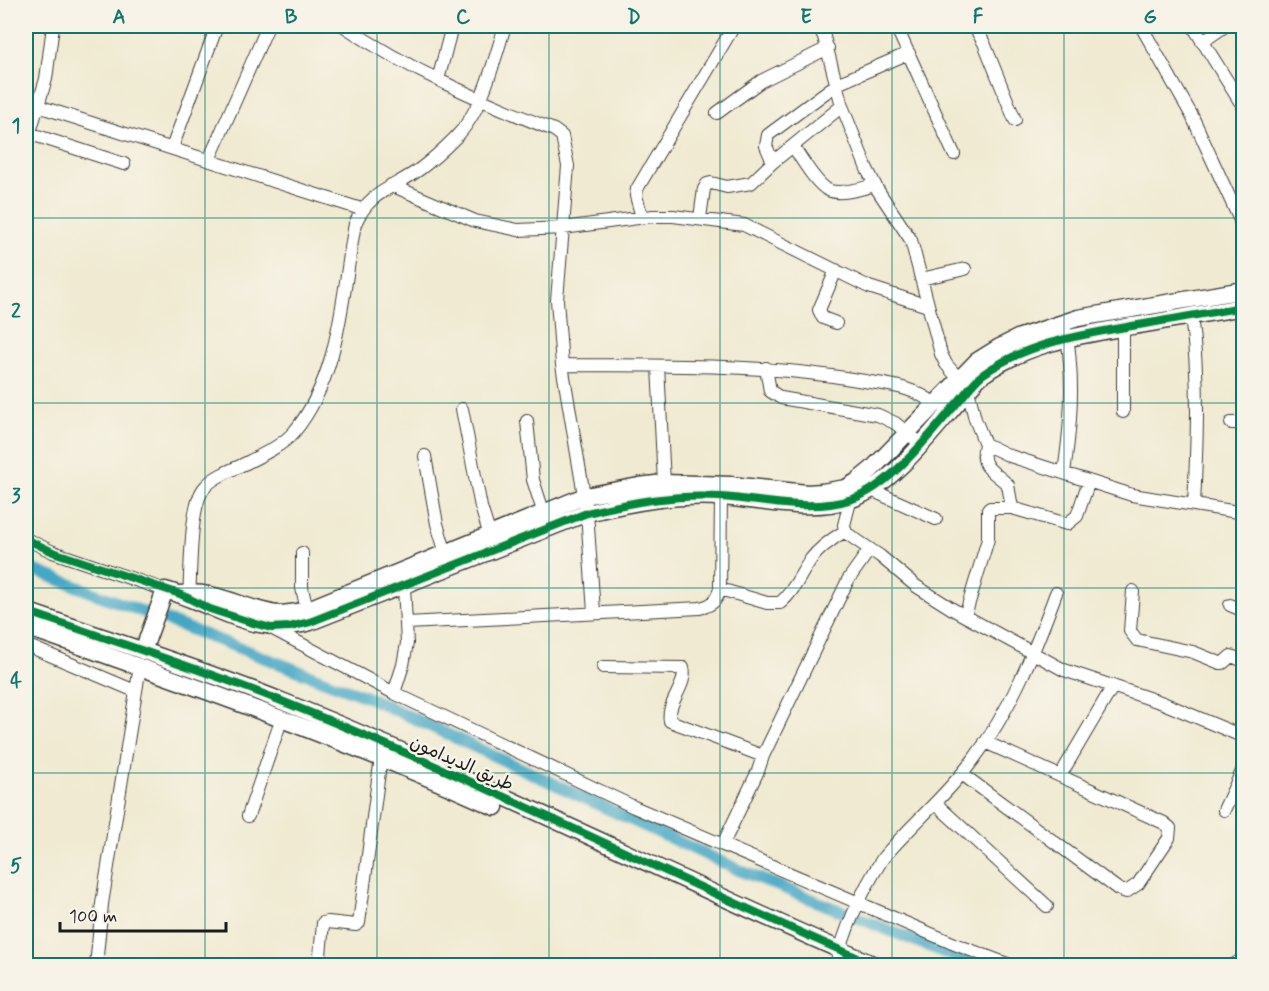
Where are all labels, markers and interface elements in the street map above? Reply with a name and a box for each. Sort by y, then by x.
text: A [112,4,126,31]
text: B [285,4,298,31]
text: C [456,4,471,31]
text: D [627,4,641,31]
text: E [800,4,812,31]
text: F [973,4,984,31]
text: G [1143,4,1157,31]
text: 1 [12,113,20,140]
text: 2 [11,298,21,325]
text: 3 [11,483,21,510]
text: 4 [10,668,22,695]
street label: طريق الديدامون [406,730,517,797]
text: 5 [10,853,22,880]
scale bar [60,895,226,933]
text: 100 m [69,905,117,929]

